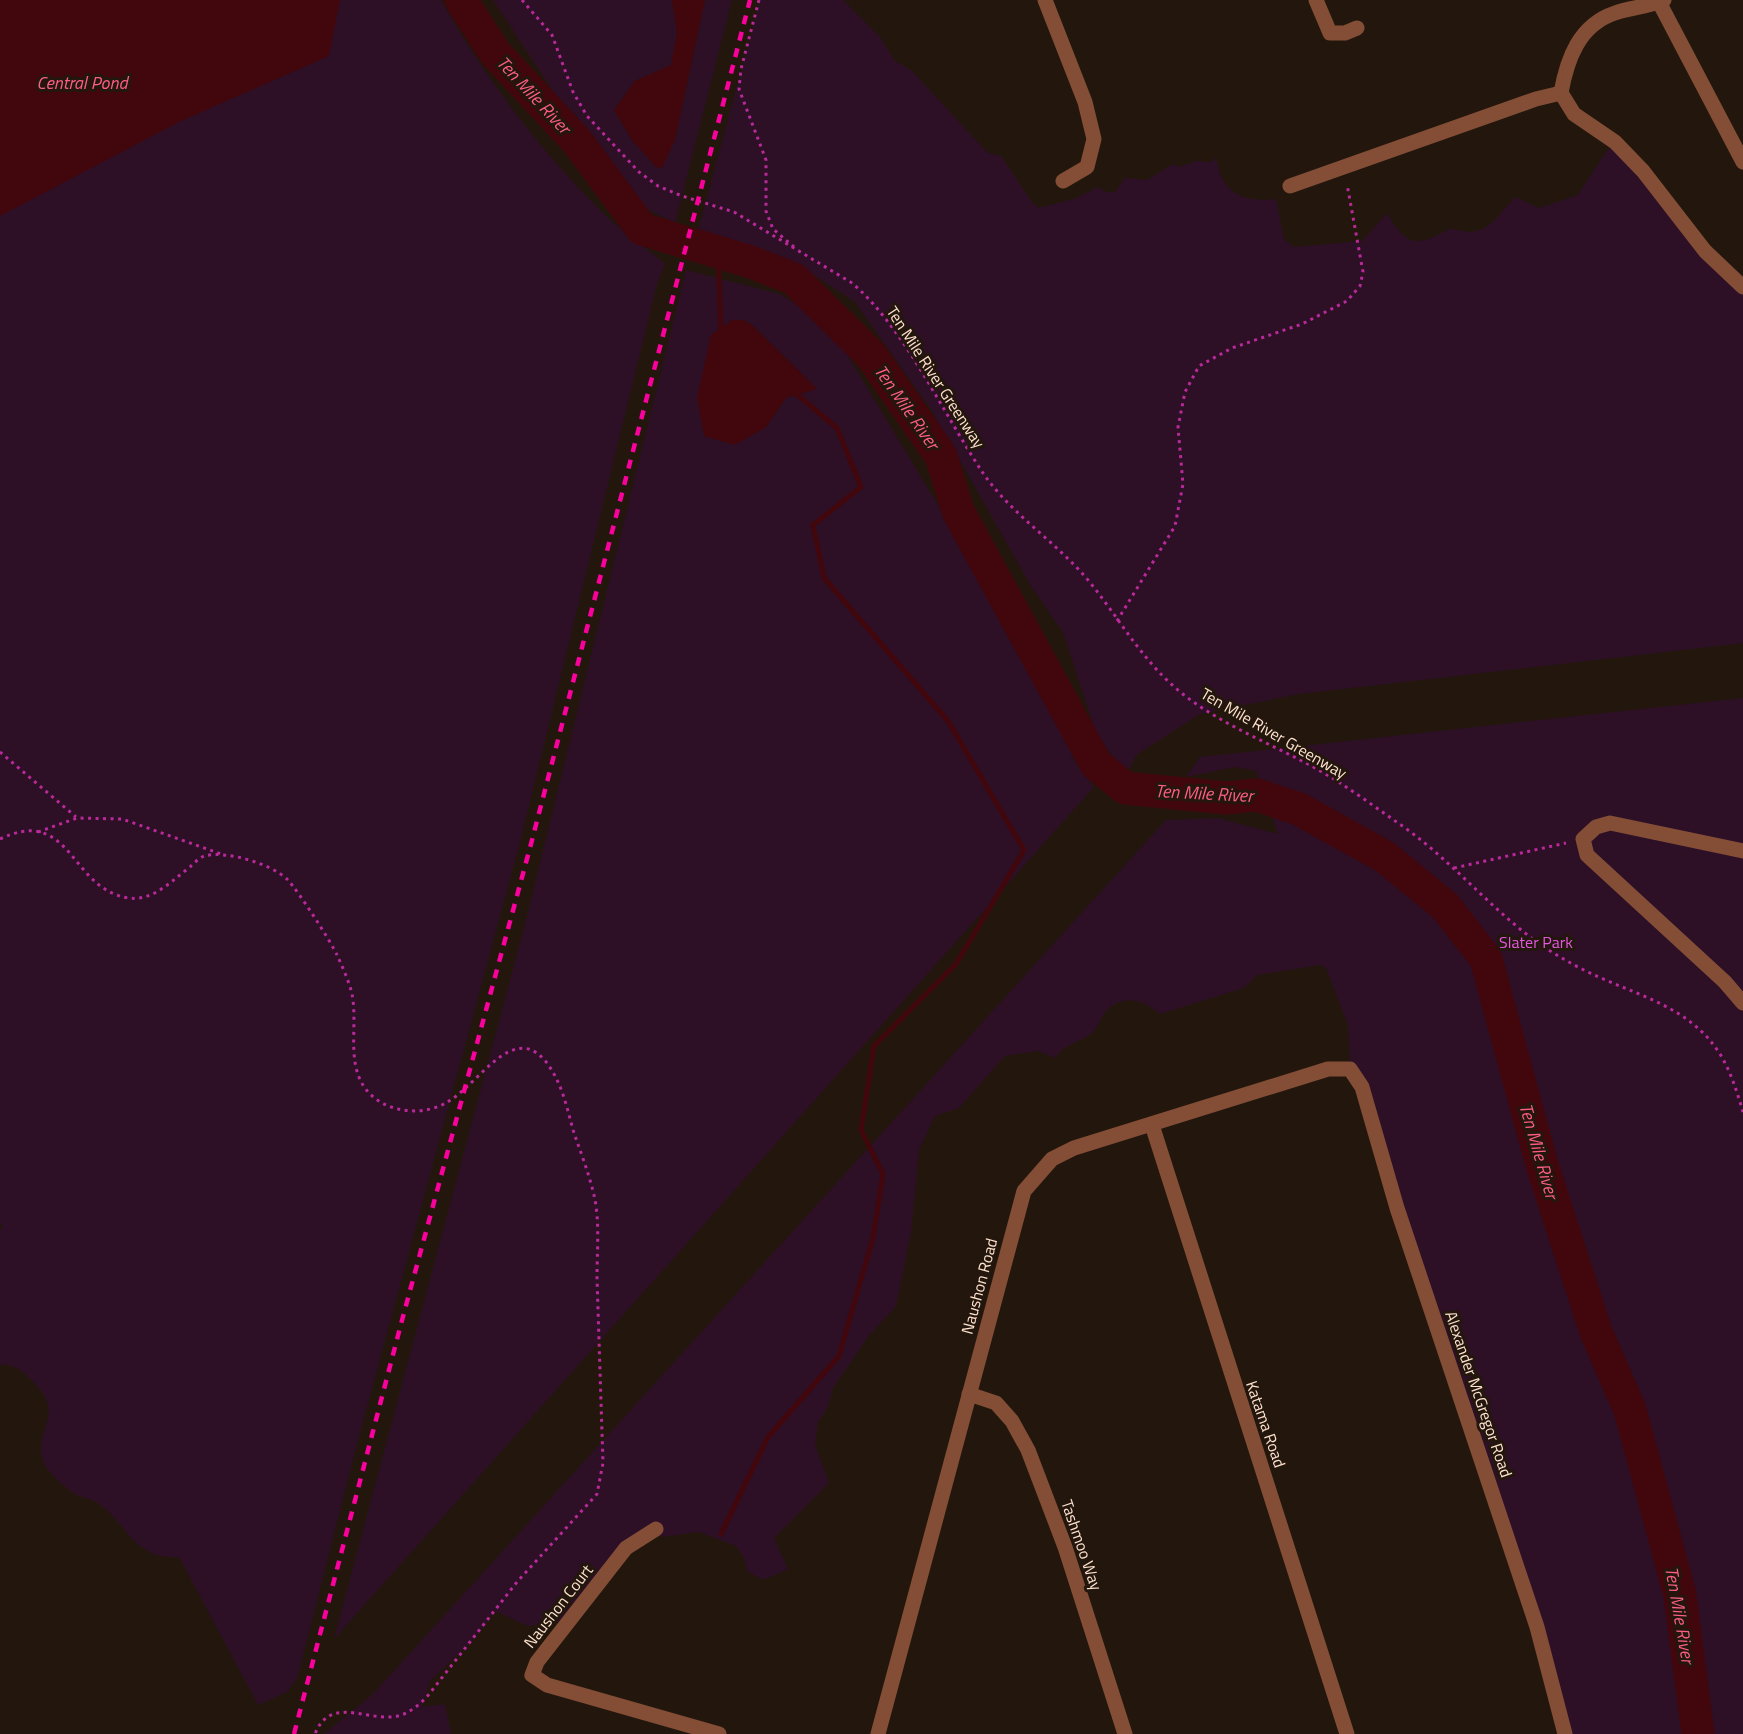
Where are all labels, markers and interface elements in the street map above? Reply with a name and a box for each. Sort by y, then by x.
water label: Ten Mile River [491,50,579,142]
water label: Central Pond [37,69,129,96]
street label: Ten Mile River Greenway [883,303,989,451]
water label: Ten Mile River [870,361,944,453]
street label: Ten Mile River Greenway [1196,681,1352,785]
water label: Ten Mile River [1154,777,1256,809]
park label: Slater Park [1499,930,1573,954]
water label: Ten Mile River [1513,1100,1566,1204]
street label: Naushon Road [955,1235,1003,1337]
street label: Alexander McGregor Road [1439,1308,1519,1480]
street label: Katama Road [1240,1377,1292,1471]
street label: Tashmoo Way [1055,1496,1109,1594]
street label: Naushon Court [518,1559,599,1653]
water label: Ten Mile River [1658,1564,1702,1668]

